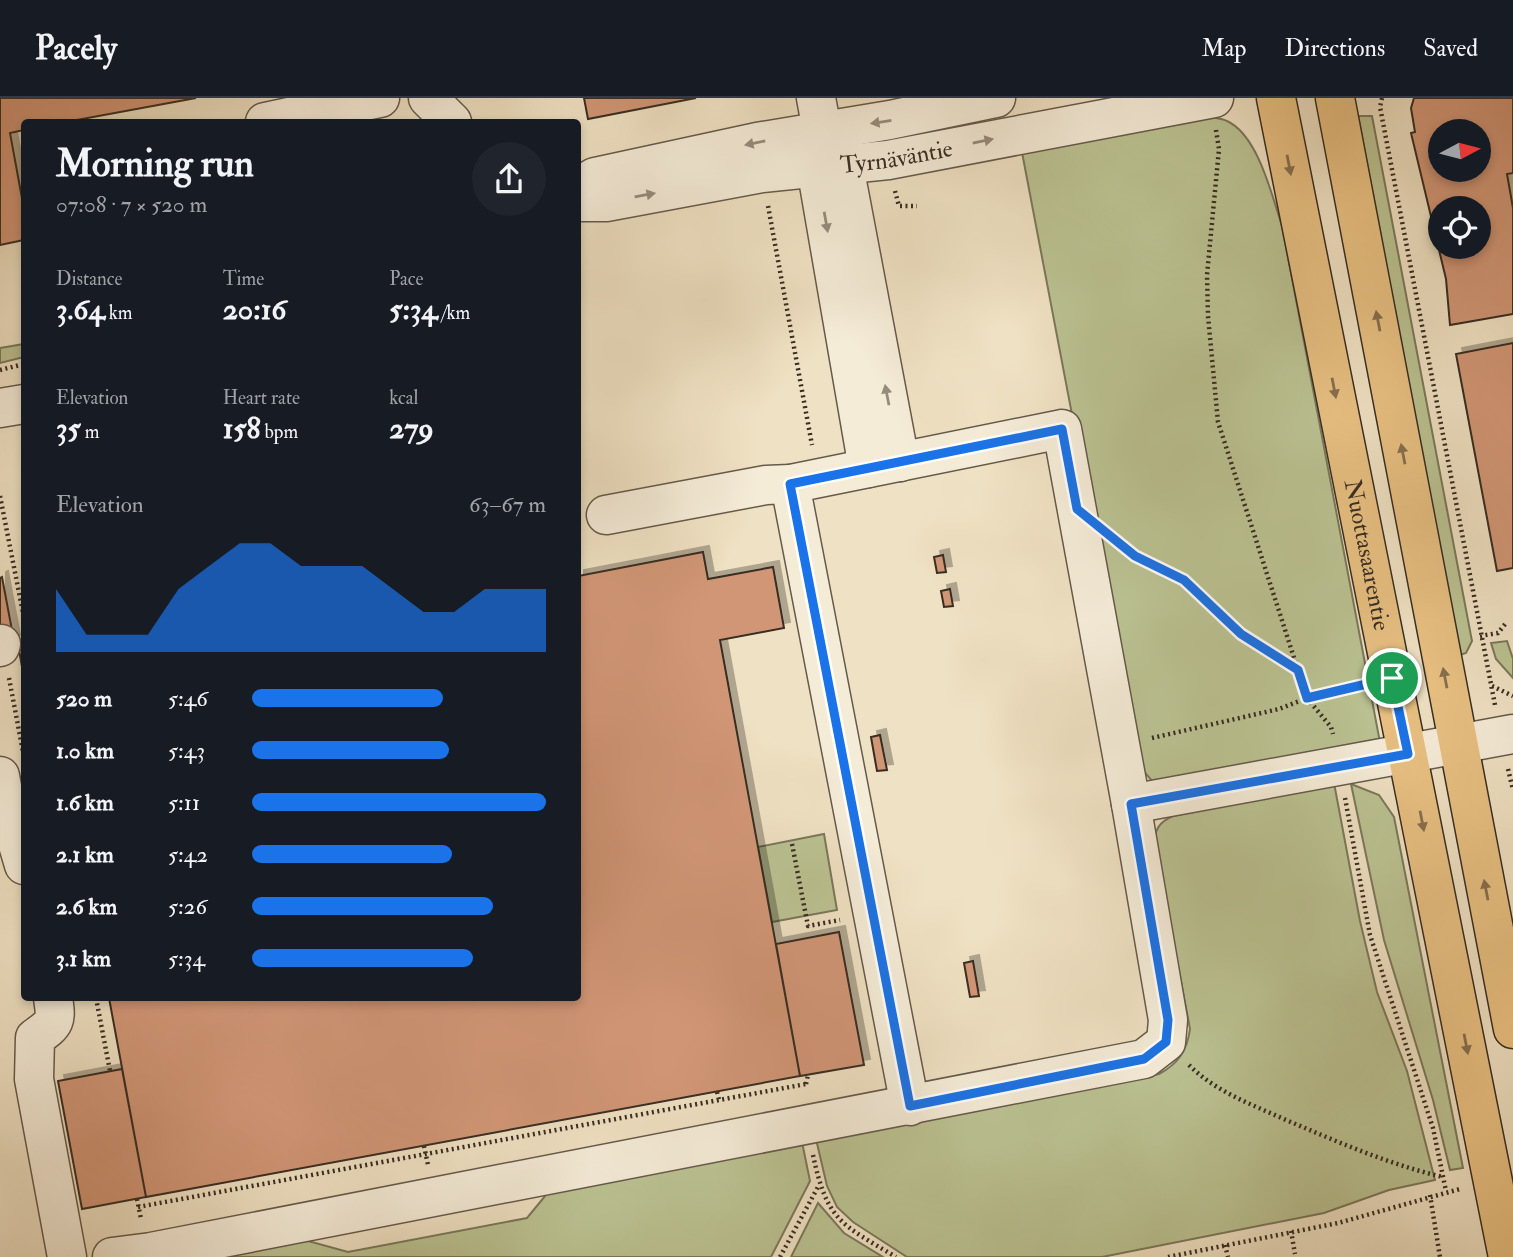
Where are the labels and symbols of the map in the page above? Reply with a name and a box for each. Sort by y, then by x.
one-way arrow [870,117,892,128]
north arrow [1428,119,1491,182]
street label: Tyrnäväntie [839,133,955,180]
one-way arrow [972,136,994,147]
one-way arrow [744,137,766,148]
one-way arrow [1284,154,1295,176]
one-way arrow [634,189,656,200]
one-way arrow [821,211,832,233]
one-way arrow [1372,310,1383,332]
one-way arrow [1329,377,1340,399]
one-way arrow [882,384,893,406]
one-way arrow [1398,443,1409,465]
street label: Nuottasaarentie [1337,477,1398,633]
pin [1362,648,1422,708]
one-way arrow [1439,667,1450,689]
one-way arrow [1416,810,1427,832]
one-way arrow [1480,879,1491,901]
one-way arrow [1461,1033,1472,1055]

